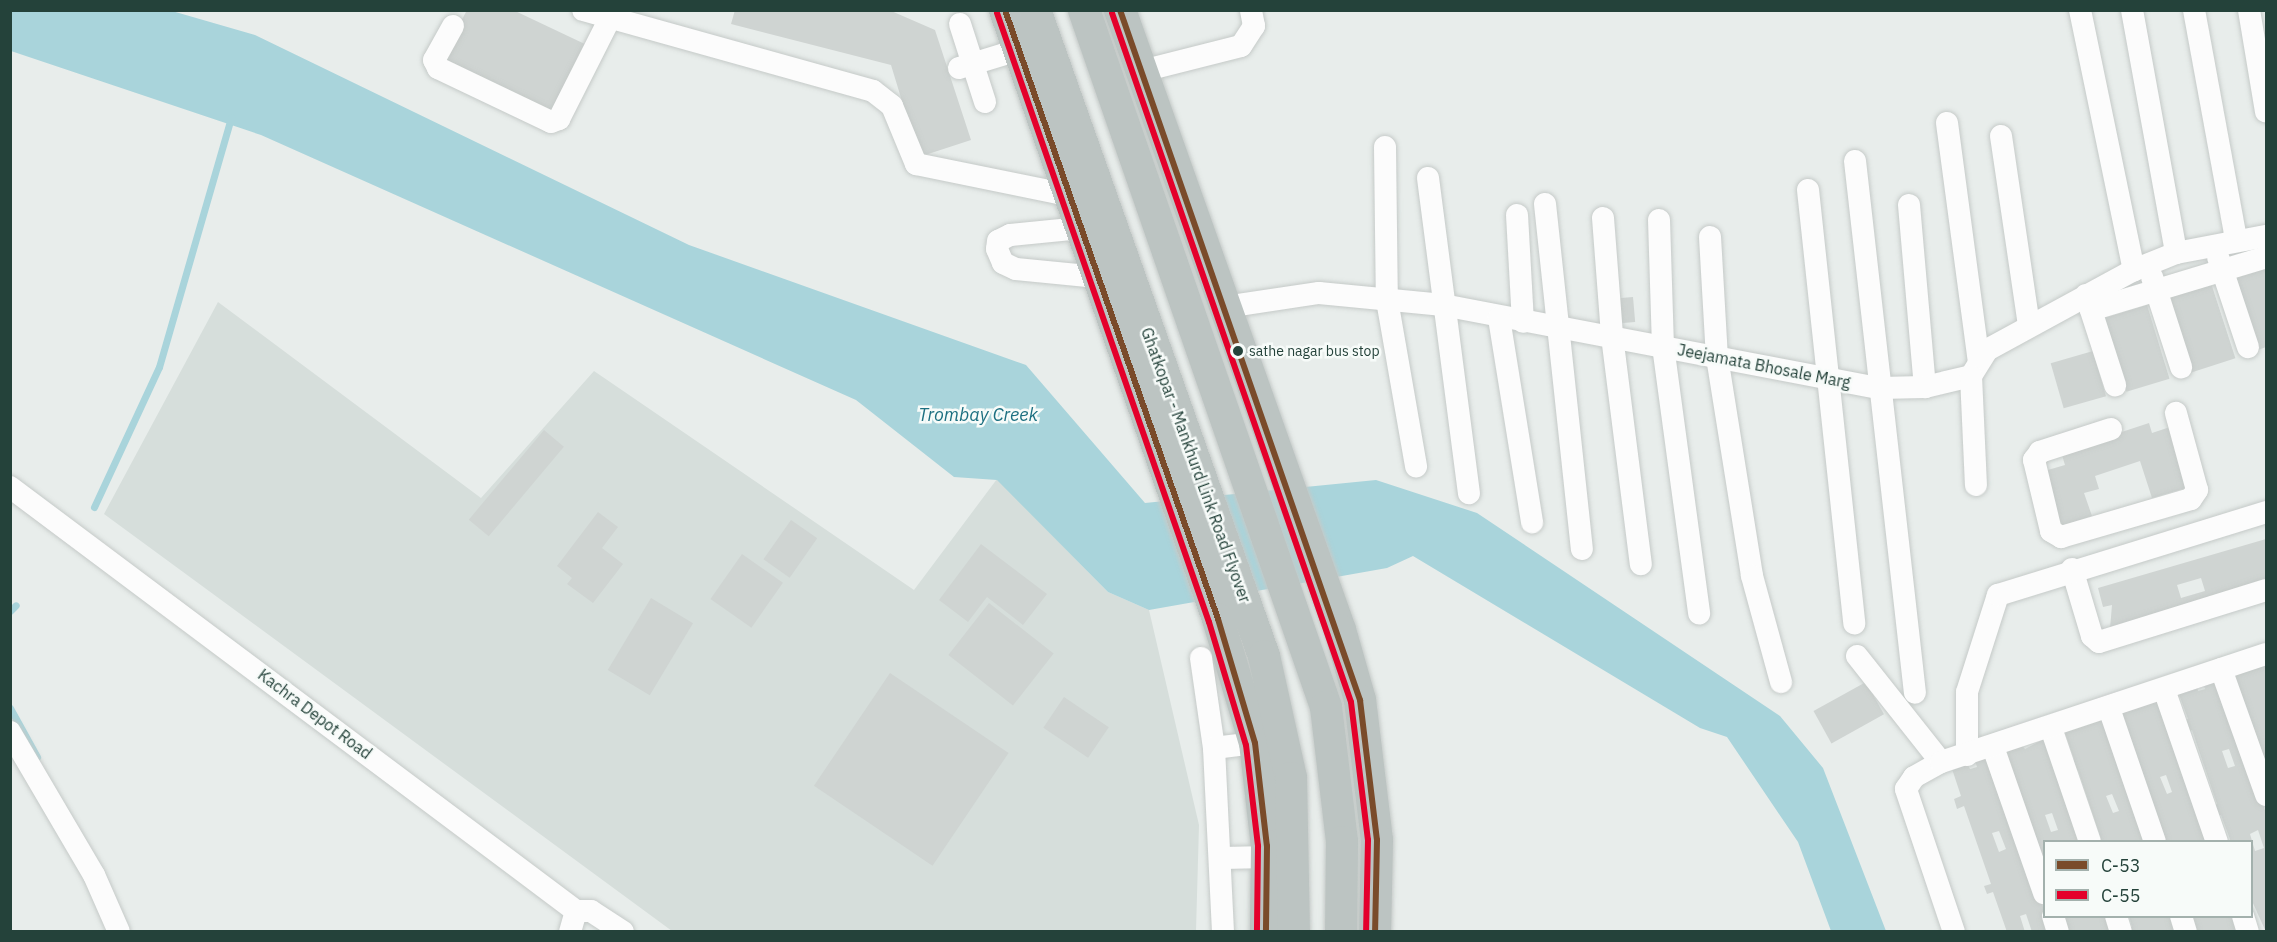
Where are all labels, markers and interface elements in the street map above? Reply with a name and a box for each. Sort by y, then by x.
street label: Ghatkopar - Mankhurd Link Road Flyover [1137,325,1255,605]
street label: Jeejamata Bhosale Marg [1676,340,1852,392]
place label: sathe nagar bus stop [1249,343,1380,359]
marker: sathe nagar bus stop [1232,345,1244,357]
water label: Trombay Creek [918,404,1038,426]
street label: Kachra Depot Road [254,665,376,763]
legend [2043,840,2253,918]
text: C-53 [2101,854,2141,877]
text: C-55 [2101,884,2141,907]

